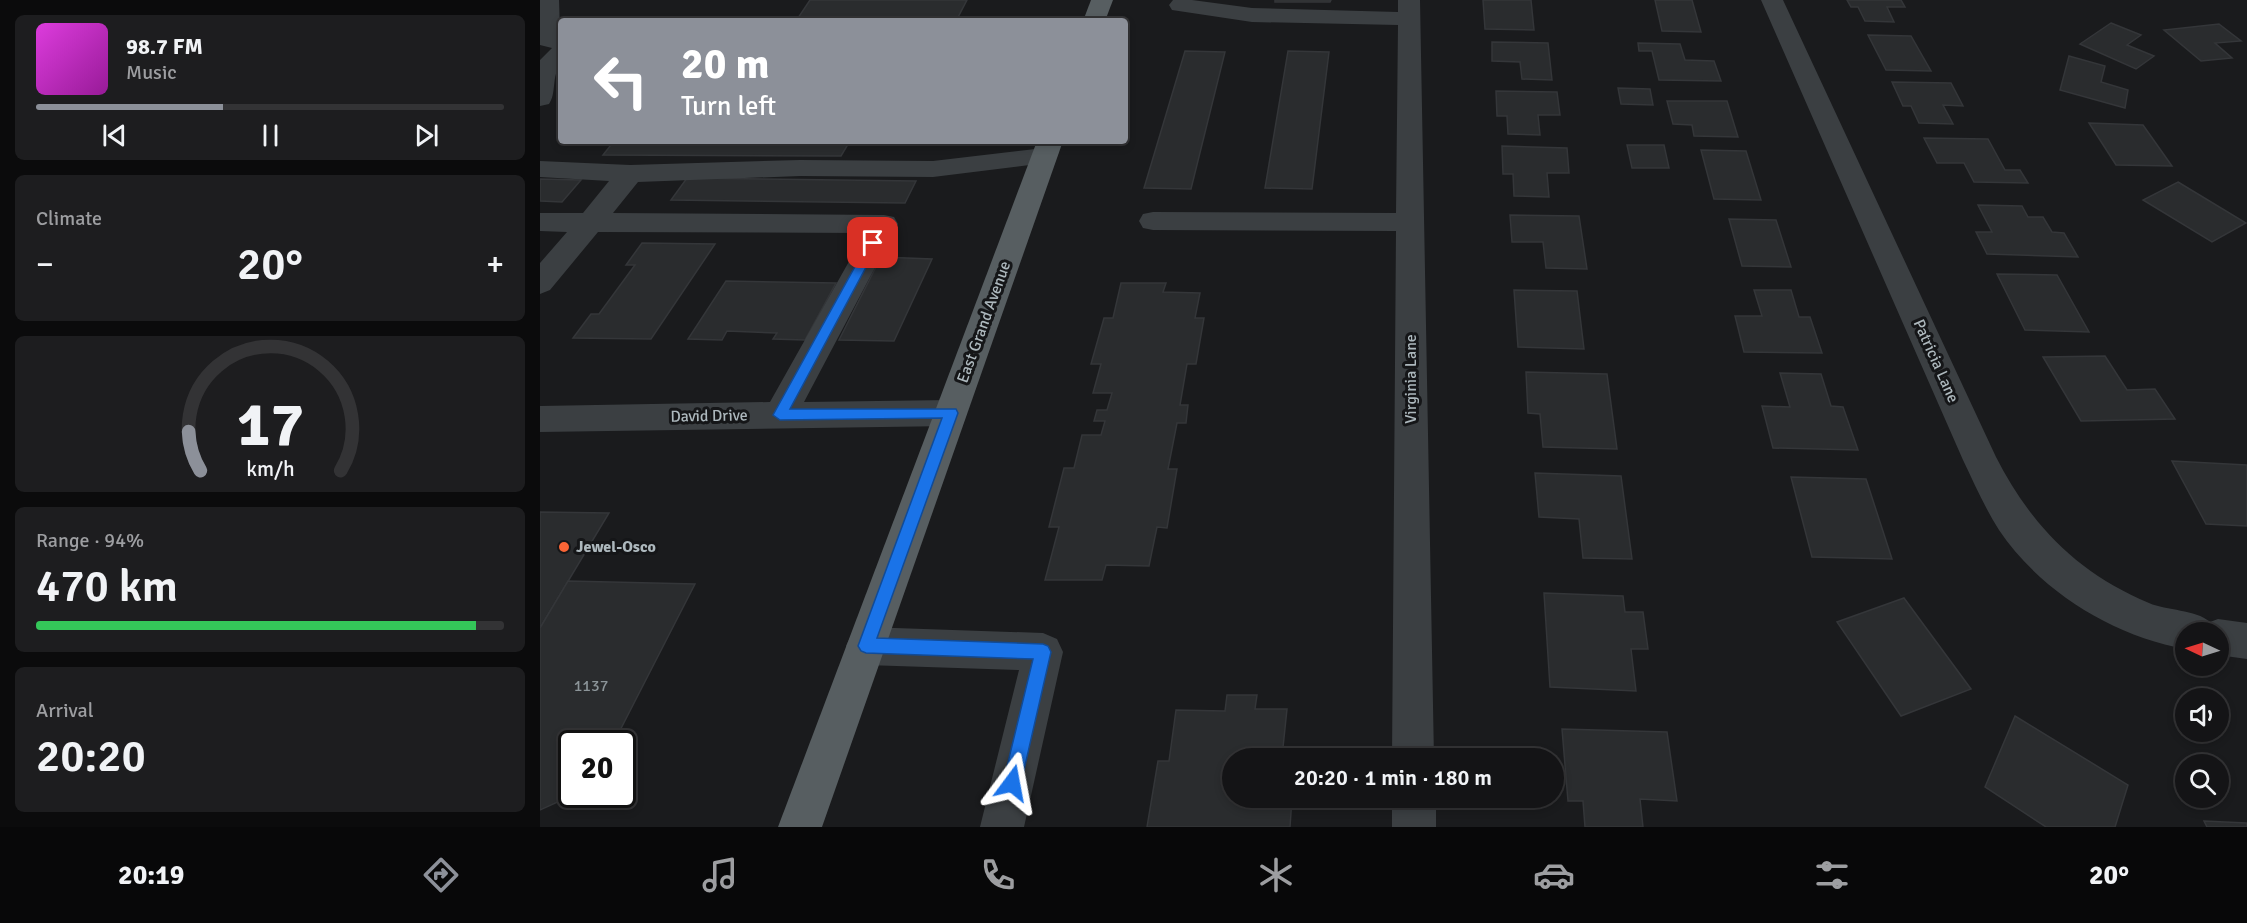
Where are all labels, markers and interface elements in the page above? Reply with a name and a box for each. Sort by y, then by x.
text: 98.7 FM [126,33,203,60]
text: 20 m [681,39,770,90]
icon: left [582,42,660,120]
text: Music [126,60,177,85]
text: Turn left [681,90,776,123]
icon: previous [98,119,131,152]
icon: pause [254,119,287,152]
icon: next [410,119,443,152]
text: Climate [36,206,102,231]
pin [847,217,898,268]
icon: arrive [856,226,889,259]
text: 20° [237,237,303,292]
text: − [36,244,54,285]
text: + [486,244,504,285]
street label: East Grand Avenue [953,258,1015,386]
street label: Patricia Lane [1909,316,1963,406]
street label: Virginia Lane [1401,334,1421,424]
text: 17 [236,386,304,463]
street label: David Drive [670,405,748,427]
text: km/h [246,456,294,482]
text: Range · 94% [36,528,144,553]
place label: Jewel-Osco [576,537,656,557]
marker: Jewel-Osco [557,540,571,554]
text: 470 km [36,559,178,614]
north arrow [2175,622,2229,676]
map controls [2175,622,2229,808]
house number: 1137 [574,676,608,696]
button: sound [2175,688,2229,742]
text: Arrival [36,698,94,723]
text: 20:20 [36,729,146,784]
speed limit sign: 20 [558,730,636,808]
position arrow [980,751,1044,815]
button: search [2175,754,2229,808]
text: 20:20 · 1 min · 180 m [1294,764,1492,791]
icon: directions [420,854,462,896]
icon: music [699,854,741,896]
icon: phone [977,854,1019,896]
icon: climate [1255,854,1297,896]
icon: car [1533,854,1575,896]
icon: filters [1811,854,1853,896]
text: 20:19 [118,859,184,892]
text: 20° [2089,859,2129,892]

